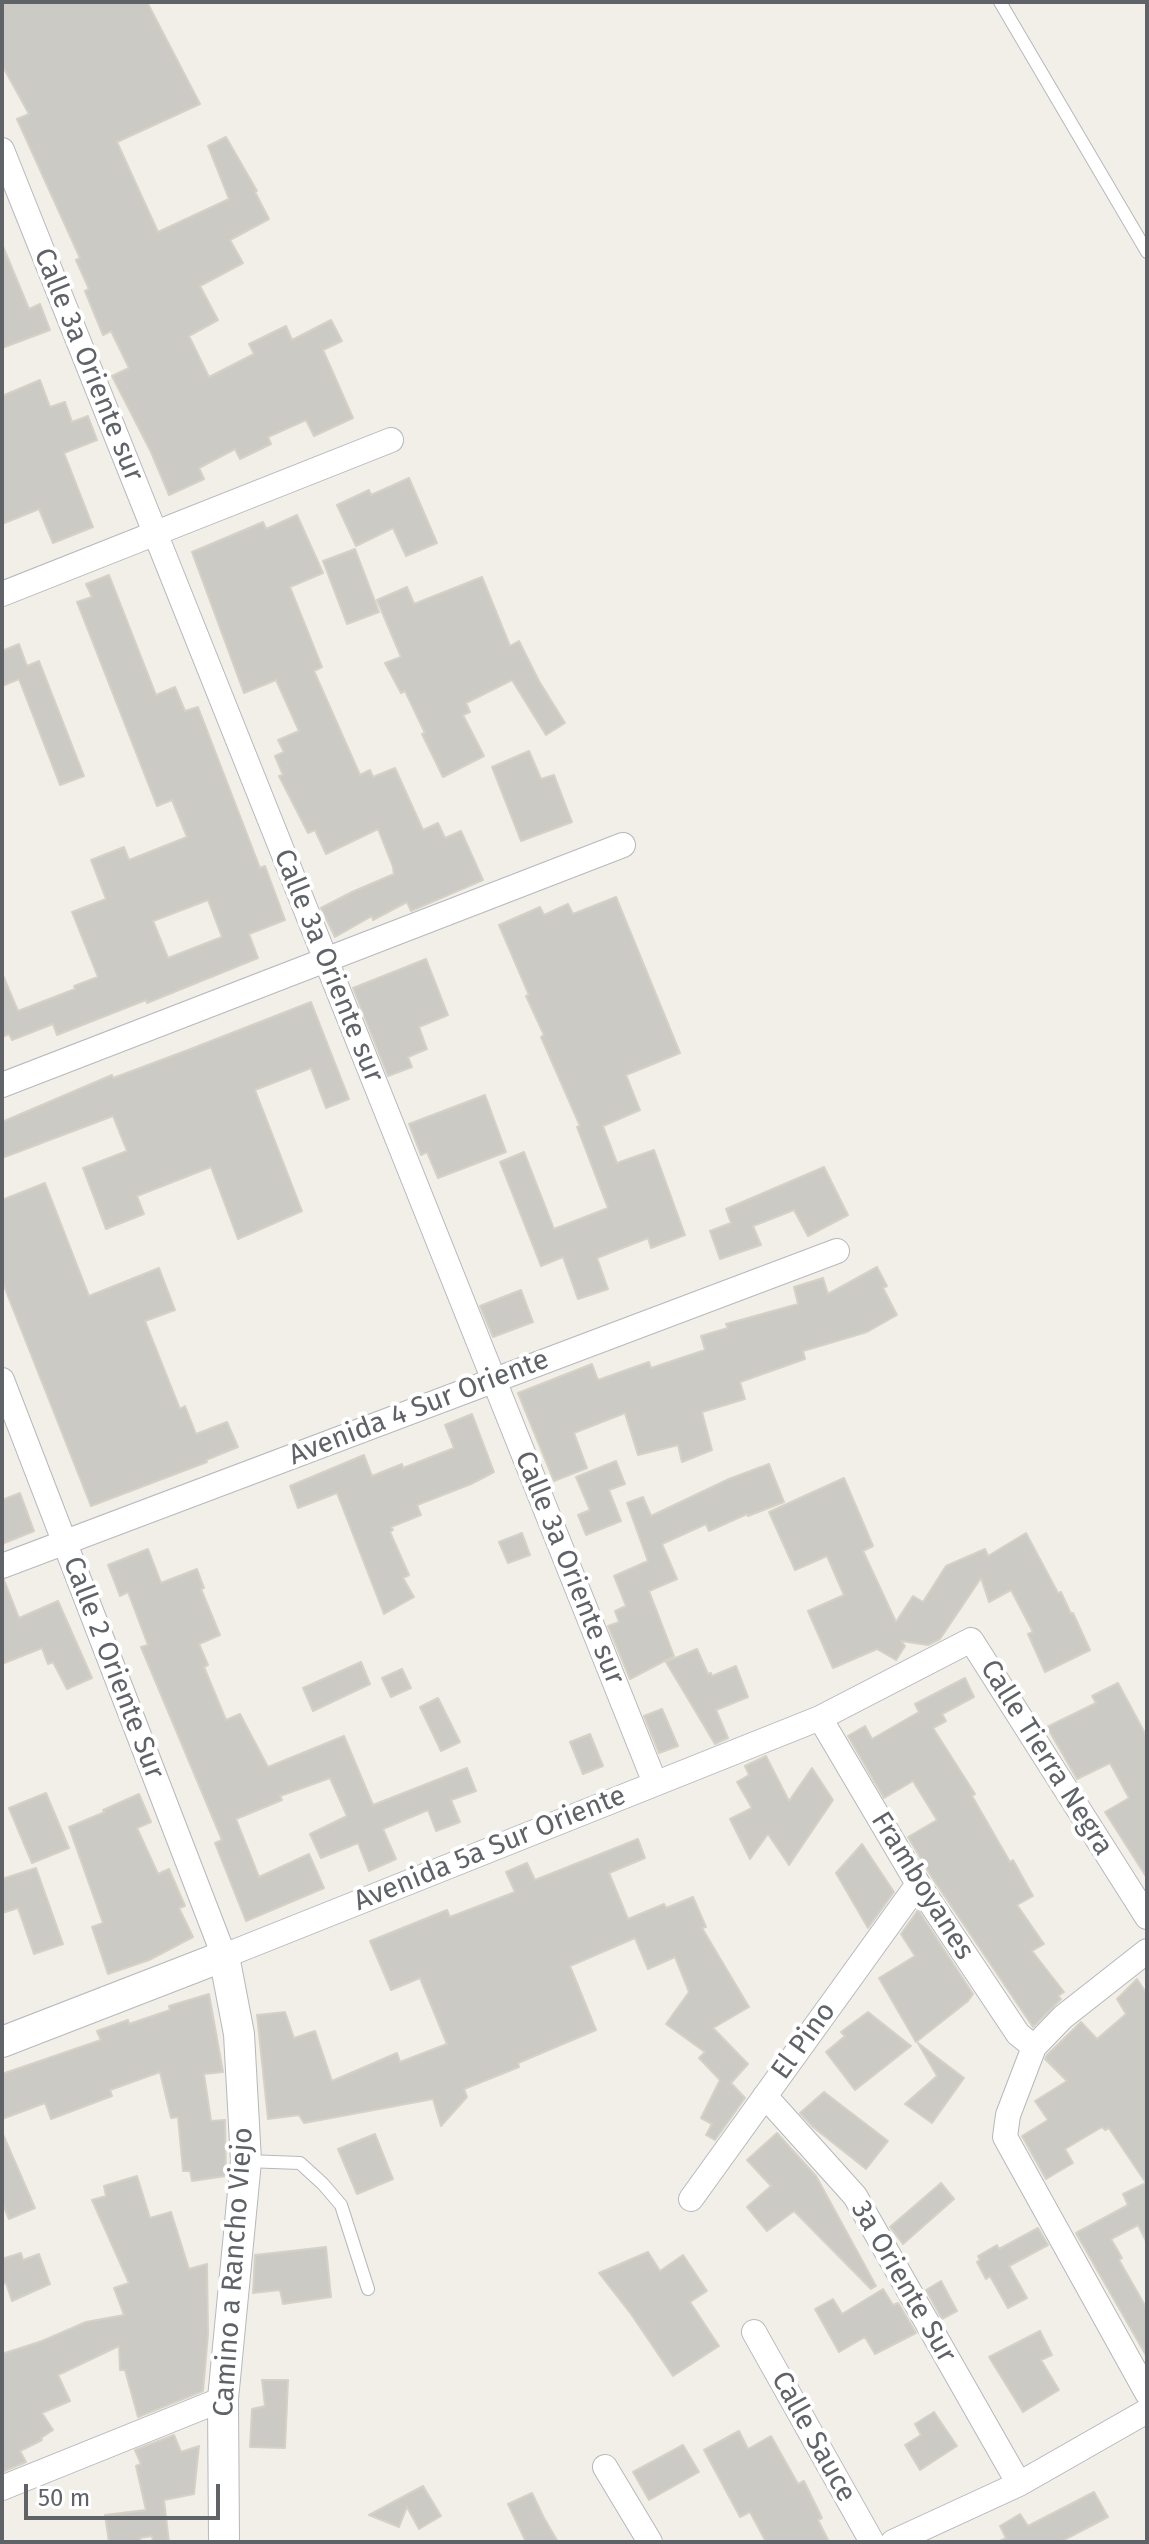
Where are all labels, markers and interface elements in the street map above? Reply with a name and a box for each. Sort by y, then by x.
street label: Calle 3a Oriente sur [26,244,150,486]
street label: Calle 3a Oriente sur [266,845,390,1087]
street label: Avenida 4 Sur Oriente [284,1343,554,1473]
street label: Calle 3a Oriente sur [507,1447,631,1689]
street label: Calle 2 Oriente Sur [55,1552,171,1784]
street label: Calle Tierra Negra [972,1654,1120,1862]
street label: Avenida 5a Sur Oriente [349,1779,631,1919]
street label: Framboyanes [863,1806,981,1966]
street label: El Pino [765,1996,843,2086]
street label: Camino a Rancho Viejo [207,2126,261,2418]
street label: 3a Oriente Sur [843,2195,963,2369]
street label: Calle Sauce [763,2366,863,2508]
scale bar [28,2468,224,2518]
text: 50 m [38,2484,90,2512]

